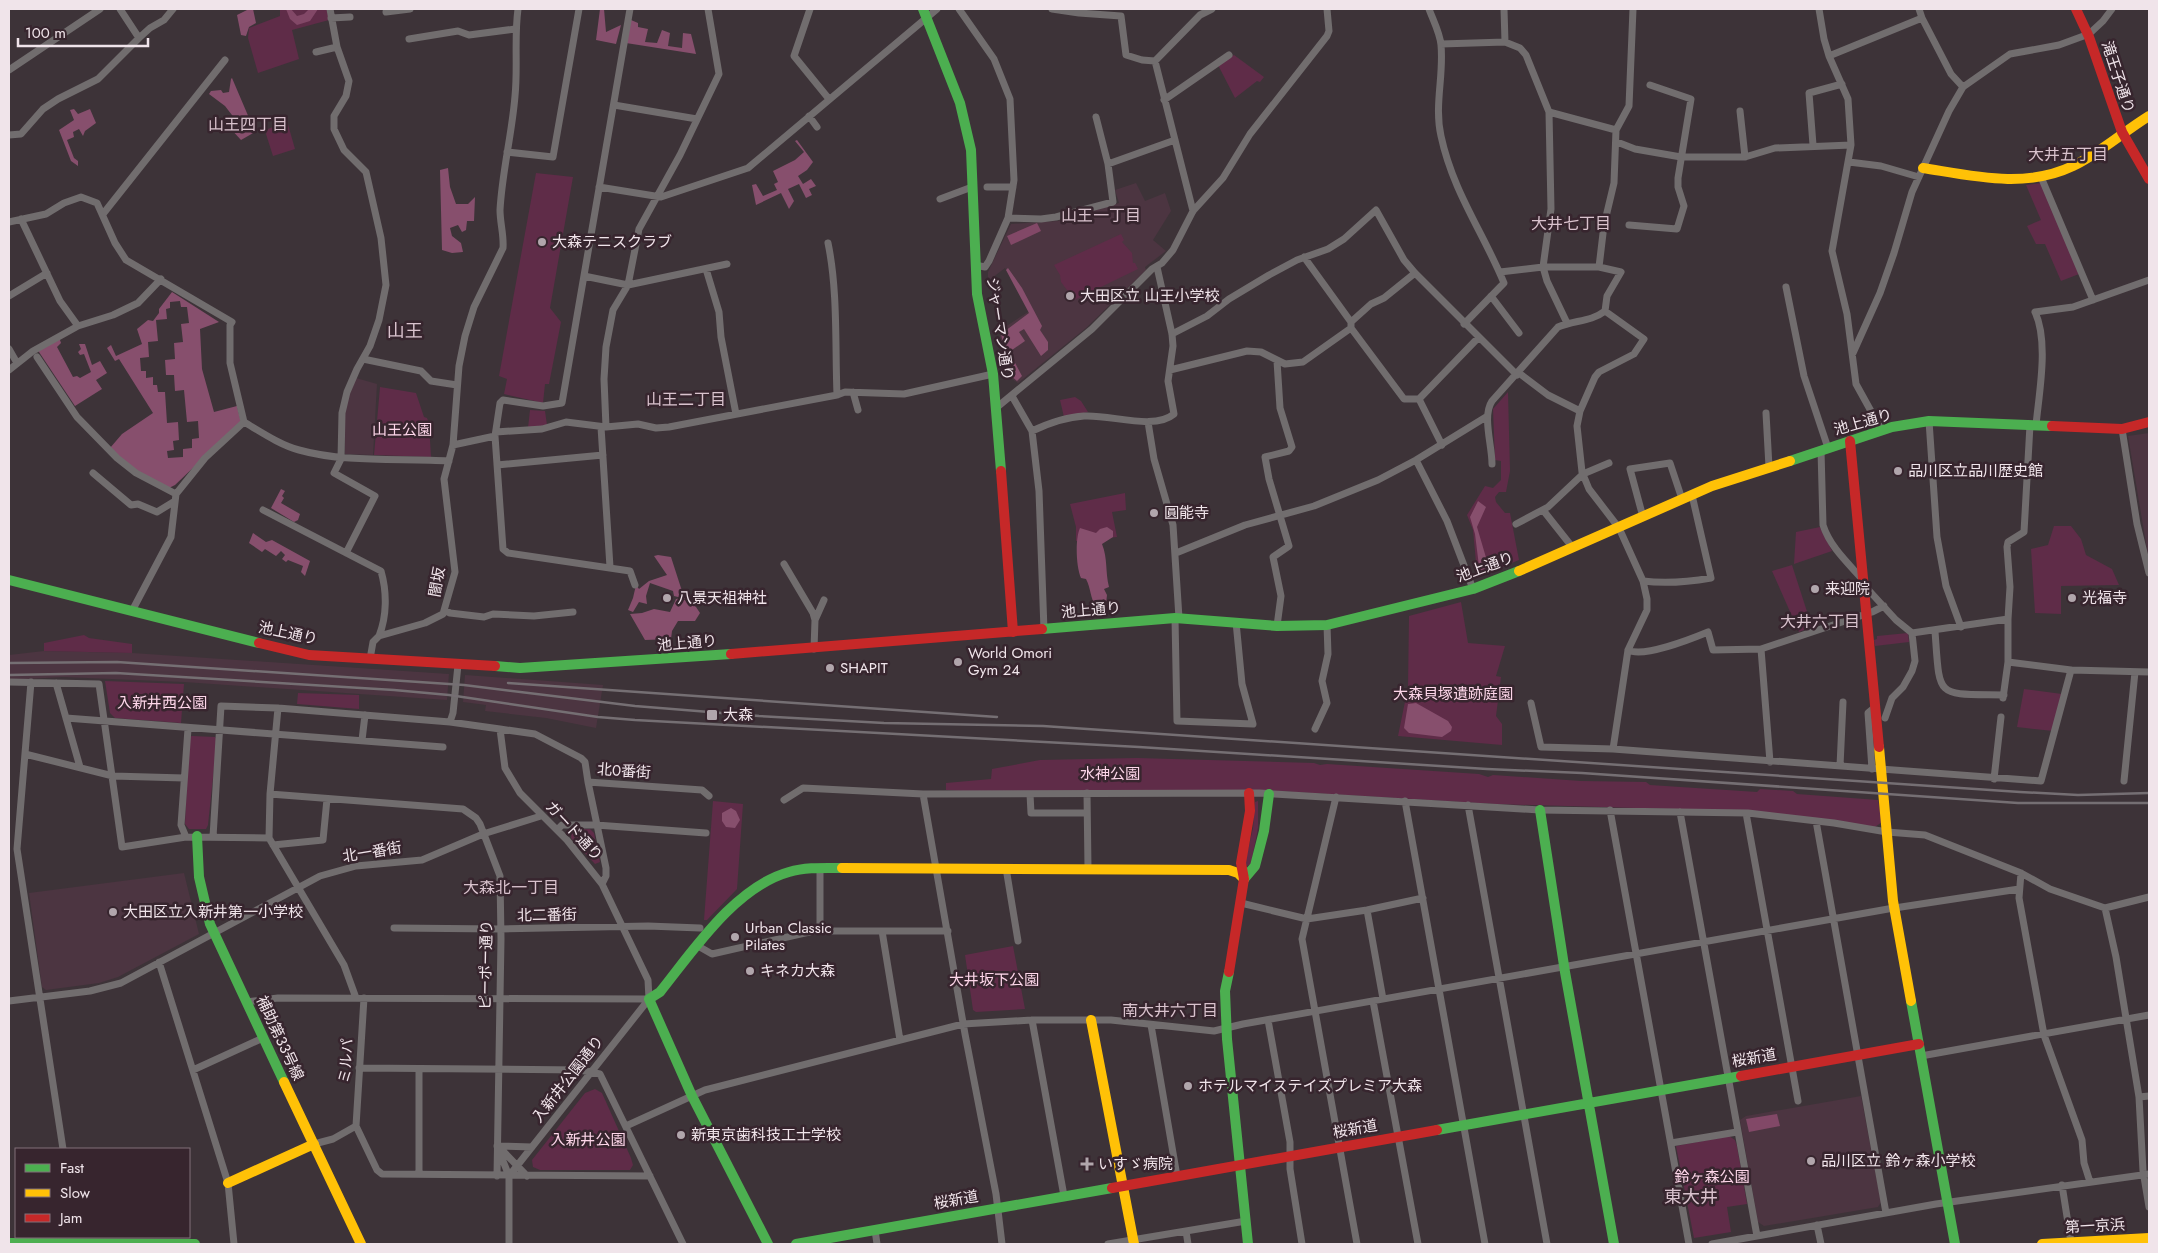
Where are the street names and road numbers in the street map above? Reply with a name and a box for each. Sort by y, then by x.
street label: 滝王子通り [2096,38,2140,116]
street label: ジャーマン通り [981,276,1019,382]
street label: 池上通り [1831,403,1895,441]
street label: 池上通り [1453,546,1517,588]
street label: 闇坂 [424,565,450,599]
street label: 池上通り [1060,596,1122,624]
street label: 池上通り [256,616,320,650]
street label: 池上通り [656,629,718,657]
street label: 北0番街 [596,758,652,784]
street label: ガード通り [540,796,608,866]
street label: 北一番街 [341,836,403,868]
street label: 北二番街 [517,903,577,927]
street label: ピーポー通り [474,920,498,1010]
street label: 補助第33号線 [251,992,309,1084]
street label: 入新井公園通り [527,1031,609,1127]
street label: ミルパ [333,1038,359,1084]
street label: 桜新道 [1730,1043,1778,1073]
street label: 桜新道 [1331,1114,1379,1144]
street label: 桜新道 [932,1185,980,1215]
street label: 第一京浜 [2064,1213,2126,1239]

